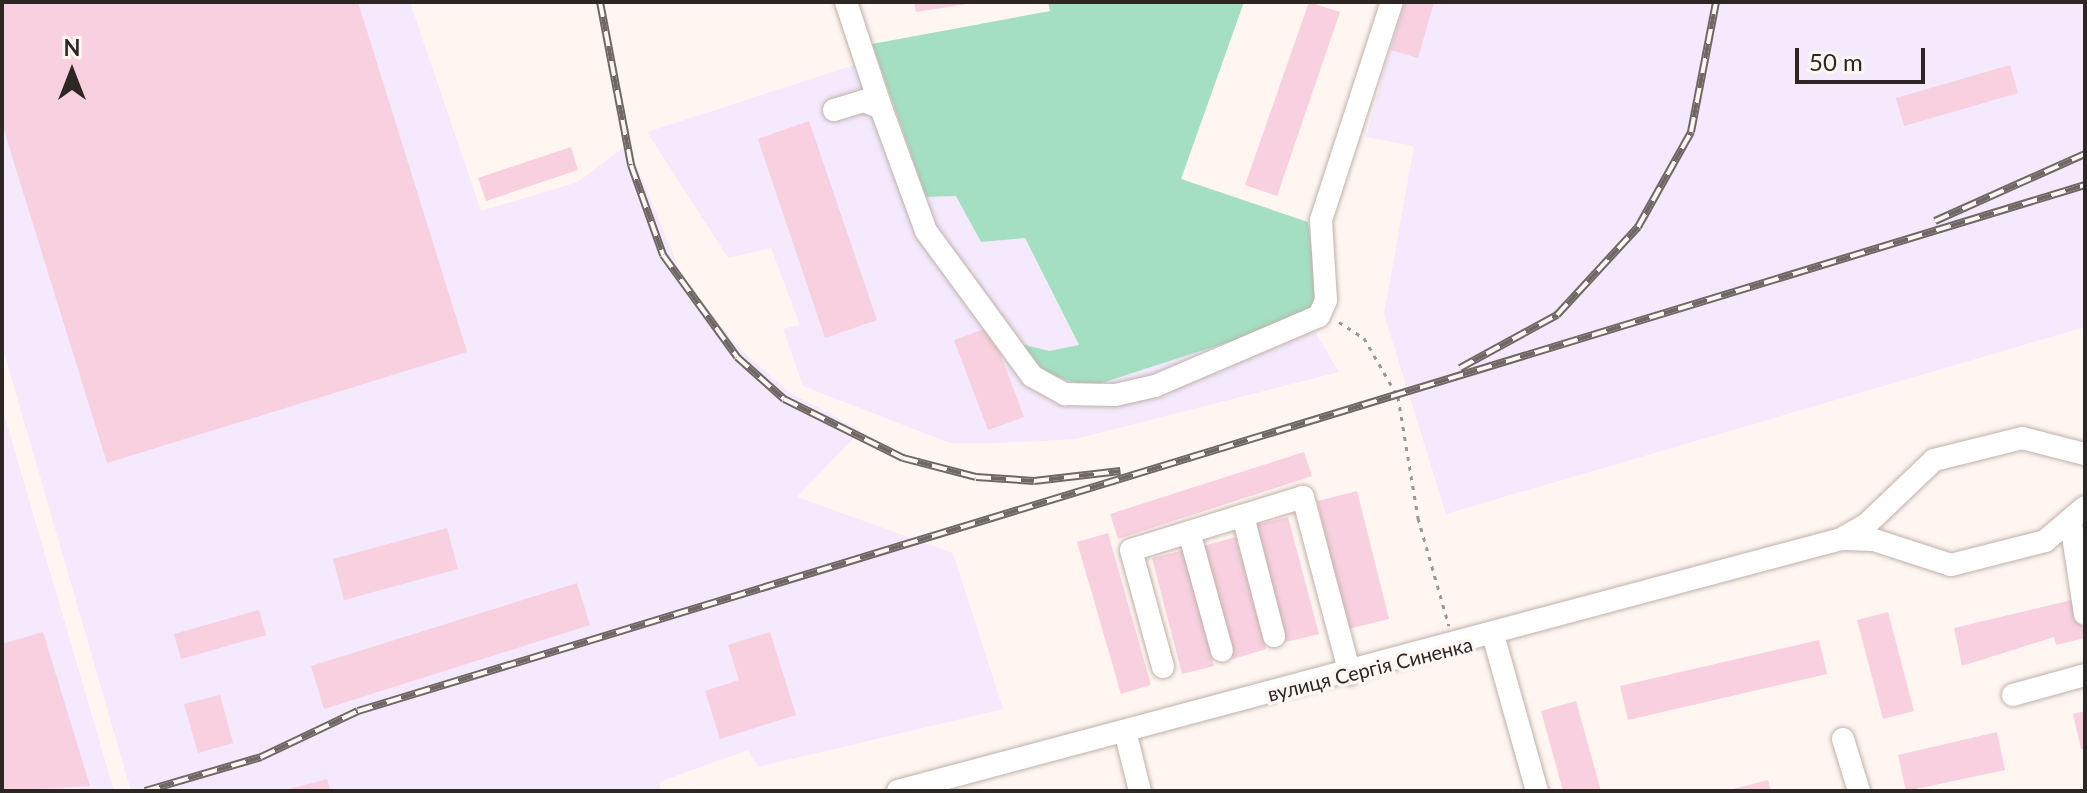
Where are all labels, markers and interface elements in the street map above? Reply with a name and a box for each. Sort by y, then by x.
north arrow [32,32,112,112]
scale bar [1799,32,1929,82]
text: N [64,34,80,61]
text: 50 m [1809,47,1863,76]
street label: вулиця Сергія Синенка [1265,632,1475,706]

